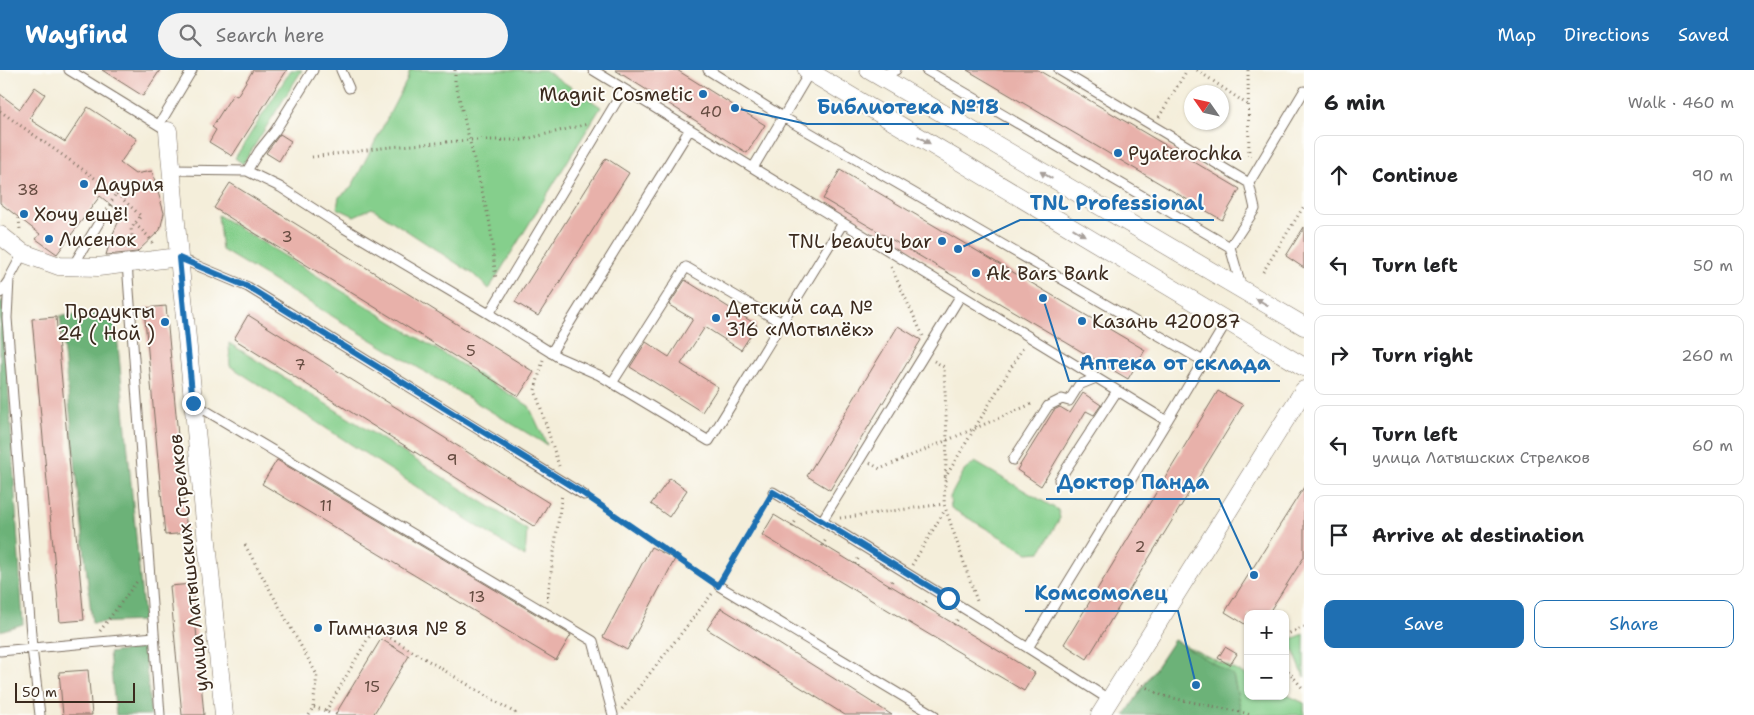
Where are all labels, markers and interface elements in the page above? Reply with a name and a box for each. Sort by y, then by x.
search box [158,13,508,58]
text: Wayfind [25,19,128,51]
icon: search [176,21,204,49]
text: Search here [216,23,324,48]
text: Map [1498,23,1536,47]
text: Directions [1564,23,1650,47]
text: Saved [1678,23,1729,47]
place label: Magnit Cosmetic [539,82,693,107]
north arrow [1184,85,1229,130]
marker: Magnit Cosmetic [697,88,709,100]
callout: Библиотека №18 [807,89,1009,124]
text: 6 min [1324,89,1385,117]
text: Walk · 460 m [1628,92,1734,113]
text: Библиотека №18 [817,94,999,120]
house number: 40 [700,101,722,122]
one-way arrow [918,135,931,144]
place label: Pyaterochka [1128,141,1242,166]
marker: Pyaterochka [1112,147,1124,159]
icon: ahead [1325,161,1353,189]
text: Continue [1372,163,1458,188]
text: 90 m [1692,165,1733,186]
one-way arrow [1040,170,1053,179]
place label: Даурия [94,172,164,197]
marker: Даурия [78,178,90,190]
house number: 38 [17,179,39,200]
callout: TNL Professional [1020,185,1214,220]
text: TNL Professional [1030,190,1204,216]
place label: Хочу ещё! [34,202,129,227]
marker: Хочу ещё! [18,208,30,220]
house number: 3 [281,226,293,247]
place label: Лисенок [59,227,136,252]
one-way arrow [1072,228,1085,237]
place label: TNL beauty bar [788,229,932,254]
marker: Лисенок [43,233,55,245]
marker: TNL beauty bar [936,235,948,247]
icon: left [1325,251,1353,279]
text: Turn left [1372,253,1458,278]
text: 50 m [1693,255,1733,276]
place label: Ak Bars Bank [986,261,1109,286]
marker: Ak Bars Bank [970,267,982,279]
place label: Детский сад № 316 «Мотылёк» [726,295,874,342]
one-way arrow [1255,297,1268,306]
place label: Продукты 24 ( Ной ) [57,299,155,346]
place label: Казань 420087 [1092,309,1241,334]
marker: Детский сад № 316 «Мотылёк» [710,312,722,324]
marker: Казань 420087 [1076,315,1088,327]
marker: Продукты 24 ( Ной ) [159,316,171,328]
house number: 5 [466,340,476,361]
icon: right [1325,341,1353,369]
text: Turn right [1372,343,1473,368]
text: 260 m [1681,345,1733,366]
callout: Аптека от склада [1069,346,1280,381]
text: Аптека от склада [1079,350,1271,376]
house number: 7 [294,354,306,375]
route end [182,392,205,415]
text: Turn left [1372,422,1458,447]
icon: left [1325,431,1353,459]
street label: улица Латышских Стрелков [163,433,214,693]
text: 60 m [1692,435,1733,456]
text: улица Латышских Стрелков [1372,447,1590,468]
house number: 9 [446,449,458,470]
callout: Доктор Панда [1046,464,1219,499]
text: Доктор Панда [1057,469,1210,495]
house number: 11 [320,495,332,516]
icon: arrive [1325,521,1353,549]
text: Arrive at destination [1372,523,1584,548]
house number: 2 [1134,536,1146,557]
callout: Комсомолец [1025,576,1178,611]
text: Комсомолец [1034,580,1168,606]
house number: 13 [468,586,486,607]
route start [937,587,960,610]
button: Save [1324,600,1524,648]
button: Share [1534,600,1734,648]
map controls [1244,610,1289,700]
button: + [1244,610,1289,655]
place label: Гимназия № 8 [328,616,468,641]
marker: Гимназия № 8 [312,622,324,634]
button: − [1244,655,1289,700]
house number: 15 [364,676,380,697]
scale bar [15,680,135,703]
text: 50 m [22,683,57,701]

